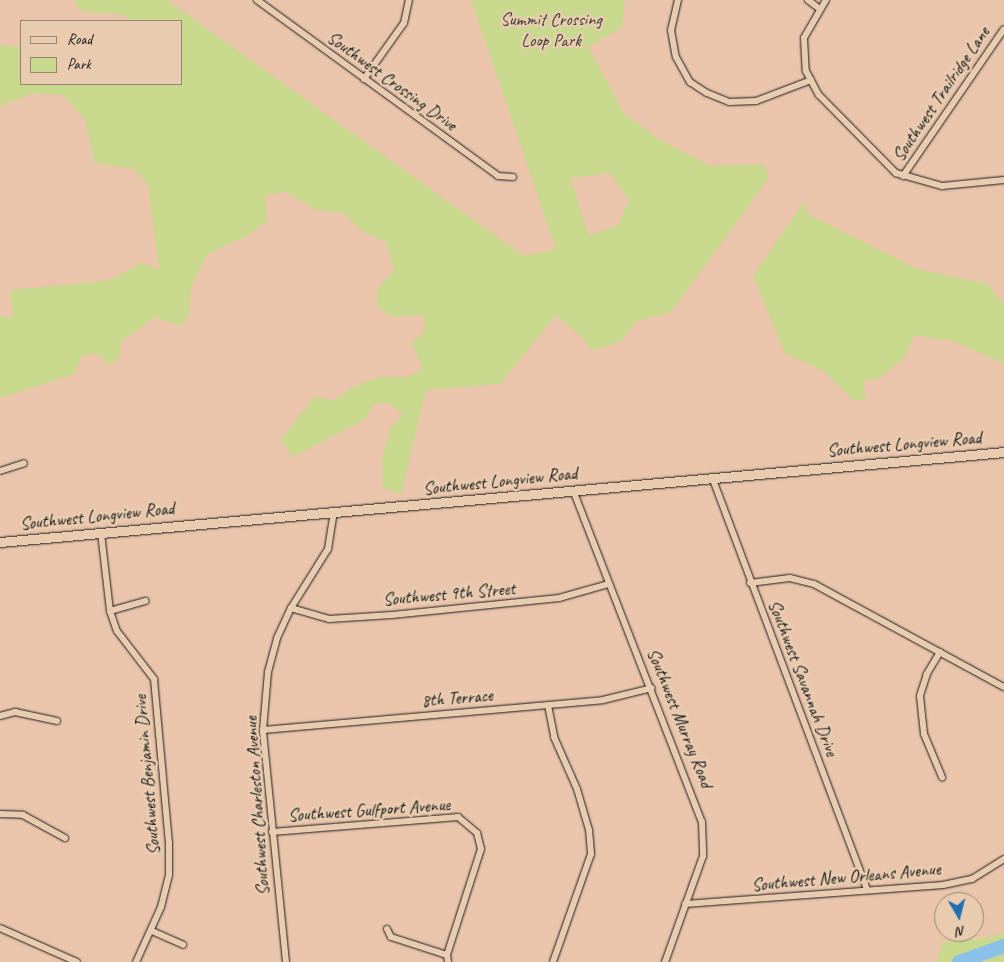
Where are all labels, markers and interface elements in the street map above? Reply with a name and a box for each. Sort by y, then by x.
park label: Summit Crossing Loop Park [500,9,602,52]
legend [20,20,182,85]
street label: Southwest Trailridge Lane [888,23,994,165]
street label: Southwest Crossing Drive [323,27,461,135]
text: Road [67,30,92,49]
text: Park [67,55,91,74]
street label: Southwest Longview Road [826,426,982,462]
street label: Southwest Longview Road [422,462,578,500]
street label: Southwest Longview Road [19,497,175,535]
street label: Southwest 9th Street [382,577,516,611]
street label: Southwest Savannah Drive [763,597,843,759]
street label: Southwest Murray Road [642,646,718,790]
street label: 8th Terrace [420,684,494,712]
street label: Southwest Benjamin Drive [129,694,165,856]
street label: Southwest Charleston Avenue [240,716,274,896]
street label: Southwest Gulfport Avenue [287,794,451,826]
street label: Southwest New Orleans Avenue [751,858,941,896]
north arrow [934,892,984,942]
text: N [956,922,967,940]

